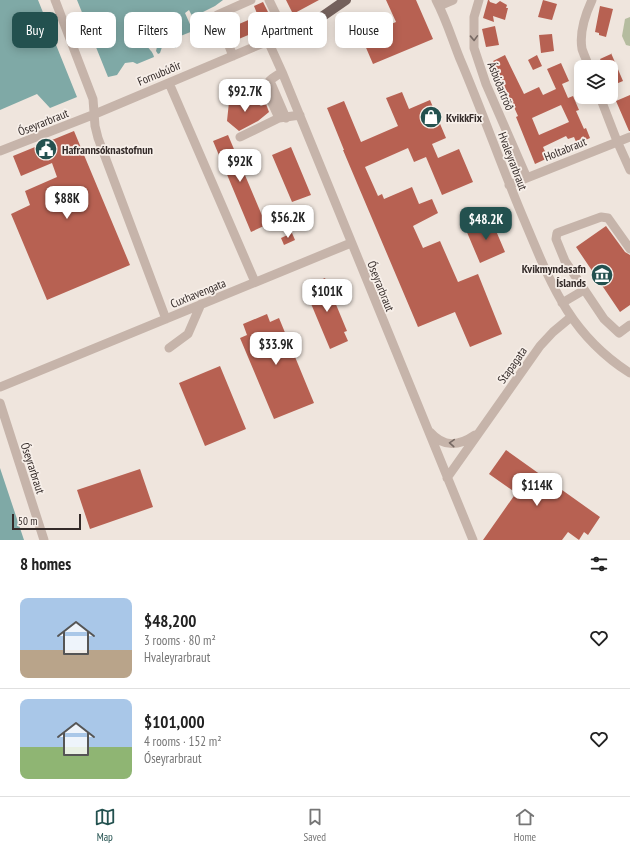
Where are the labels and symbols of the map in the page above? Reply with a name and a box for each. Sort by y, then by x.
one-way arrow [469,35,478,41]
street label: Fornubúðir [135,57,184,89]
street label: Ásbúðartröð [484,59,518,113]
pin: $92.7K [212,79,278,113]
shop icon: KvikkFix [418,104,444,130]
street label: Óseyrarbraut [16,105,71,139]
place label: KvikkFix [446,110,483,125]
street label: Hvaleyrarbraut [495,130,531,193]
street label: Holtabraut [542,133,589,164]
public building icon: Hafrannsóknastofnun [33,136,59,162]
place label: Hafrannsóknastofnun [62,142,153,157]
pin: $92K [216,149,264,183]
pin: $88K [43,186,91,220]
pin: $56.2K [255,205,321,239]
pin: $48.2K [453,207,519,241]
street label: Óseyrarbraut [364,259,398,314]
place label: Kvikmyndasafn Íslands [522,261,586,290]
museum icon: Kvikmyndasafn Íslands [589,262,615,288]
street label: Cuxhavengata [168,275,228,311]
pin: $101K [299,279,355,313]
pin: $33.9K [243,332,309,366]
street label: Stapagata [494,344,530,386]
one-way arrow [449,439,455,448]
street label: Óseyrarbraut [18,440,49,496]
pin: $114K [509,473,565,507]
scale bar [12,512,81,531]

